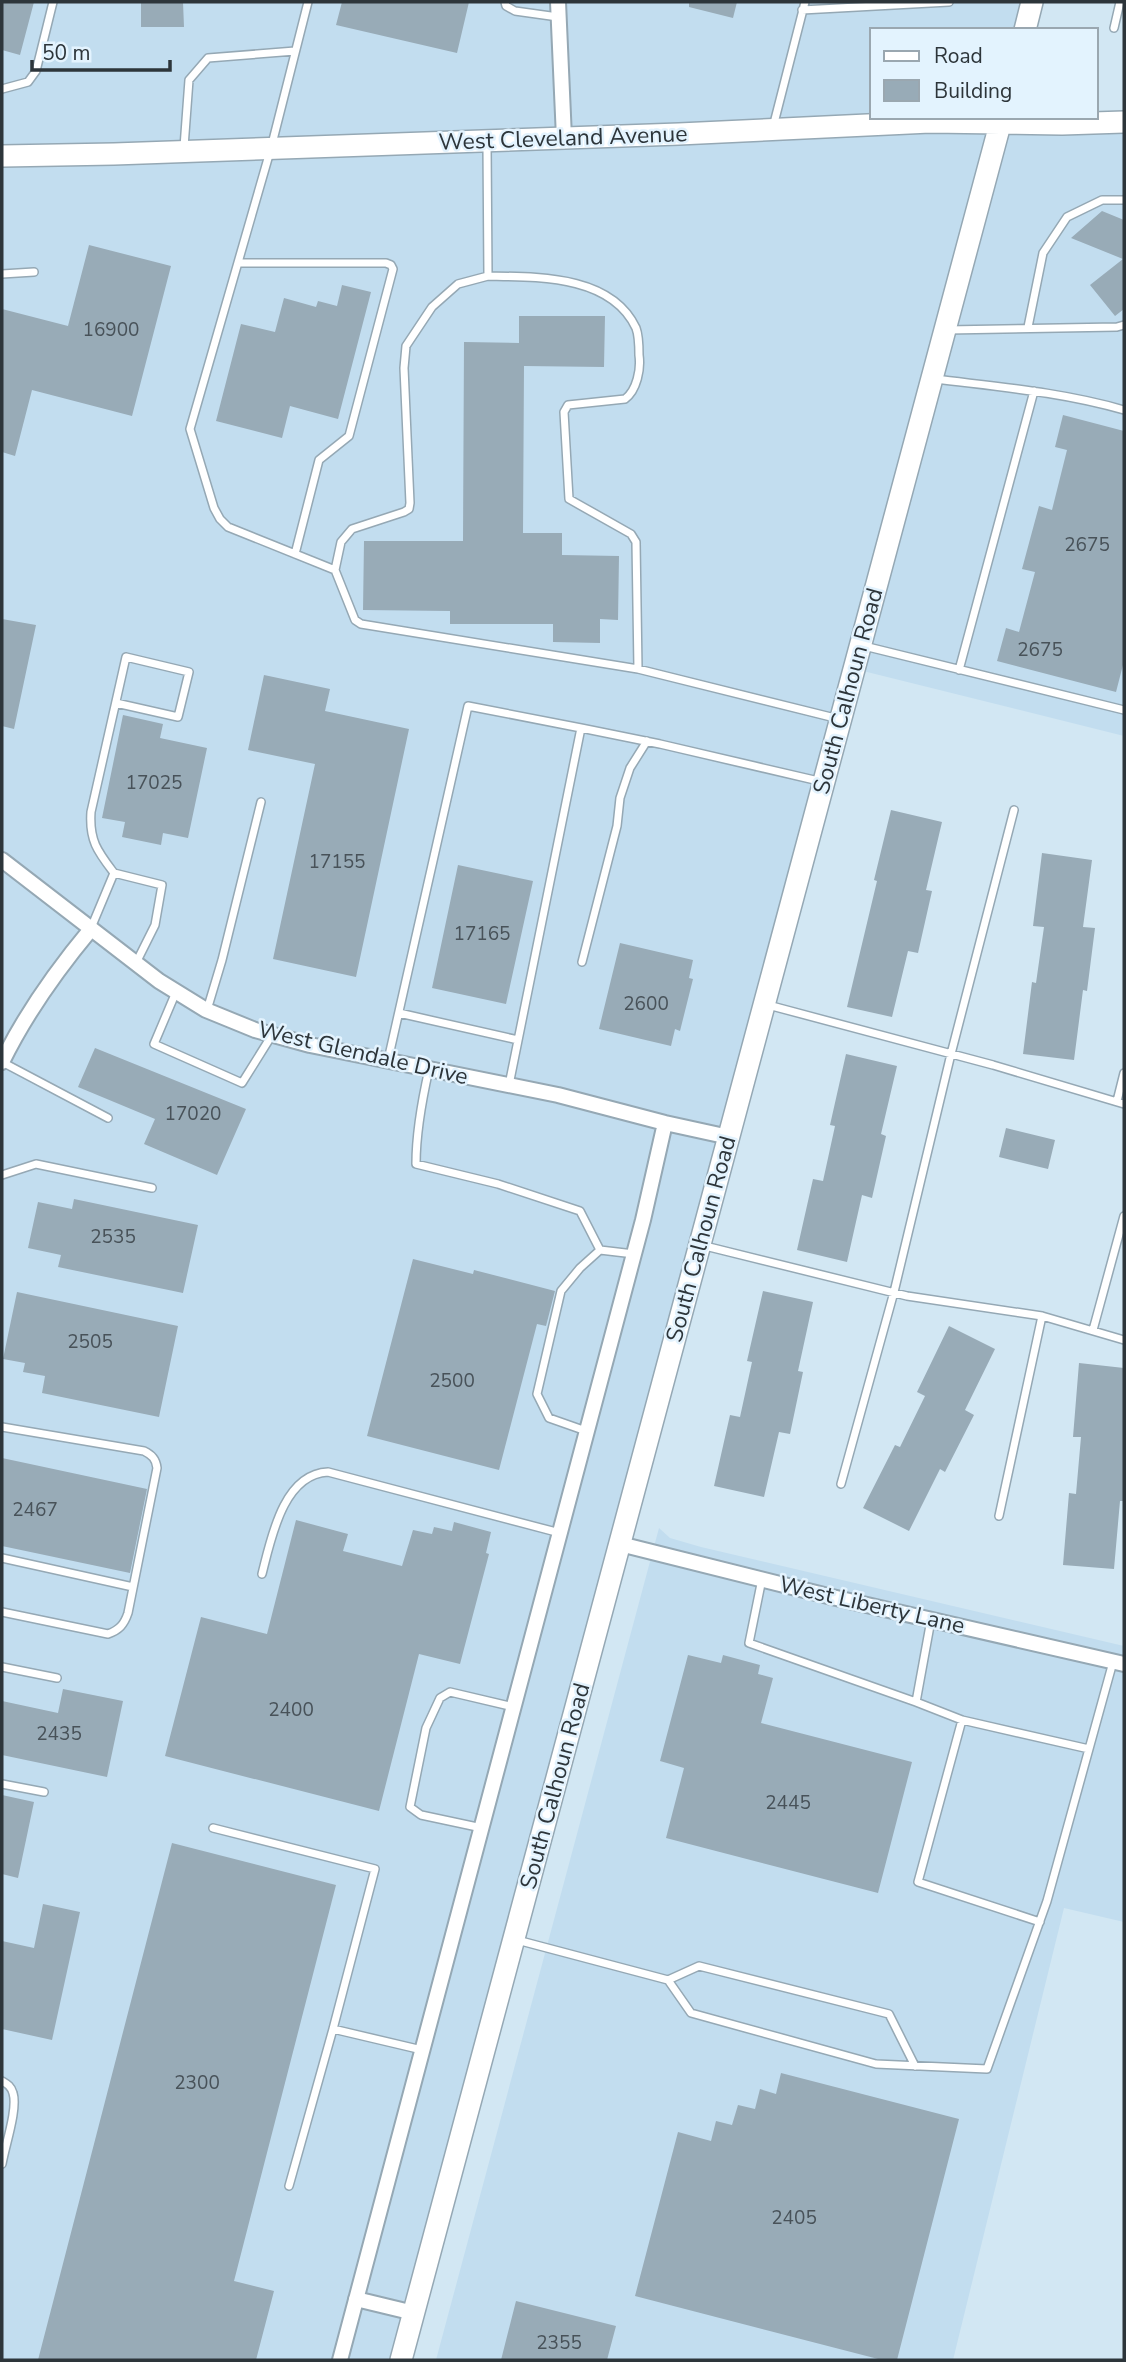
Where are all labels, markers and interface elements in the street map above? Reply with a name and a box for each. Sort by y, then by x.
scale bar [32,28,170,72]
legend [870,28,1098,119]
text: 50 m [42,39,91,67]
text: Road [934,42,983,70]
text: Building [934,77,1012,105]
street label: West Cleveland Avenue [438,118,688,158]
house number: 16900 [82,317,140,343]
house number: 2675 [1064,532,1110,558]
street label: South Calhoun Road [806,585,890,797]
house number: 2675 [1017,637,1063,663]
house number: 17025 [125,770,183,796]
house number: 17155 [308,849,366,875]
house number: 17165 [453,921,511,947]
house number: 2600 [623,991,669,1017]
street label: West Glendale Drive [255,1014,471,1092]
house number: 17020 [164,1101,222,1127]
street label: South Calhoun Road [659,1133,743,1345]
house number: 2535 [90,1224,136,1250]
house number: 2505 [67,1329,113,1355]
house number: 2500 [429,1368,475,1394]
house number: 2467 [12,1497,58,1523]
street label: West Liberty Lane [776,1569,968,1641]
street label: South Calhoun Road [513,1680,597,1892]
house number: 2400 [268,1697,314,1723]
house number: 2435 [36,1721,82,1747]
house number: 2445 [765,1790,811,1816]
house number: 2300 [174,2070,220,2096]
house number: 2405 [771,2205,817,2231]
house number: 2355 [536,2330,582,2356]

